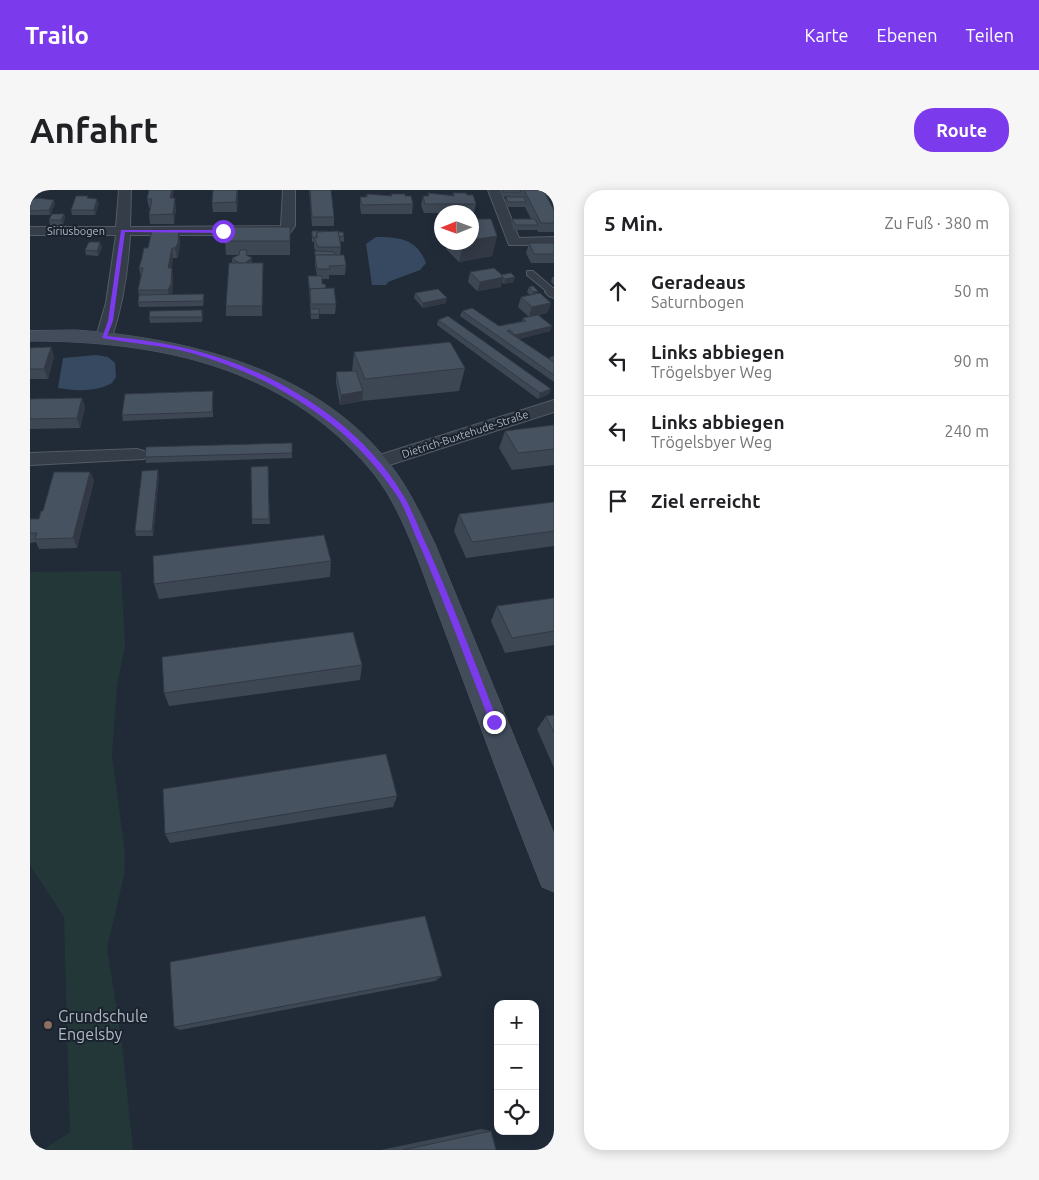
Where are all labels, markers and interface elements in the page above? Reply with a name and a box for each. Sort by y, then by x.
text: Trailo [25,22,89,49]
text: Karte [805,25,849,45]
text: Ebenen [877,25,938,45]
text: Teilen [966,25,1014,45]
button: Route [914,108,1009,152]
text: Anfahrt [30,110,158,150]
north arrow [434,205,479,250]
text: 5 Min. [604,211,663,235]
text: Zu Fuß · 380 m [884,214,989,232]
route start [212,220,235,243]
street label: Siriusbogen [47,225,105,237]
text: Geradeaus [651,271,746,293]
icon: ahead [604,277,632,305]
text: 50 m [953,282,989,300]
text: Saturnbogen [651,293,744,311]
text: Links abbiegen [651,341,785,363]
icon: left [604,347,632,375]
text: 90 m [953,352,989,370]
text: Trögelsbyer Weg [651,363,772,381]
street label: Dietrich-Buxtehude-Straße [400,408,530,460]
text: Links abbiegen [651,411,785,433]
icon: left [604,417,632,445]
text: 240 m [944,422,989,440]
text: Trögelsbyer Weg [651,433,772,451]
icon: arrive [604,487,632,515]
text: Ziel erreicht [651,490,760,512]
route end [483,711,506,734]
map controls [494,1000,539,1135]
button: + [494,1000,539,1045]
place label: Grundschule Engelsby [58,1007,148,1043]
marker: Grundschule Engelsby [42,1019,54,1031]
button: − [494,1045,539,1090]
button: locate [494,1090,539,1135]

